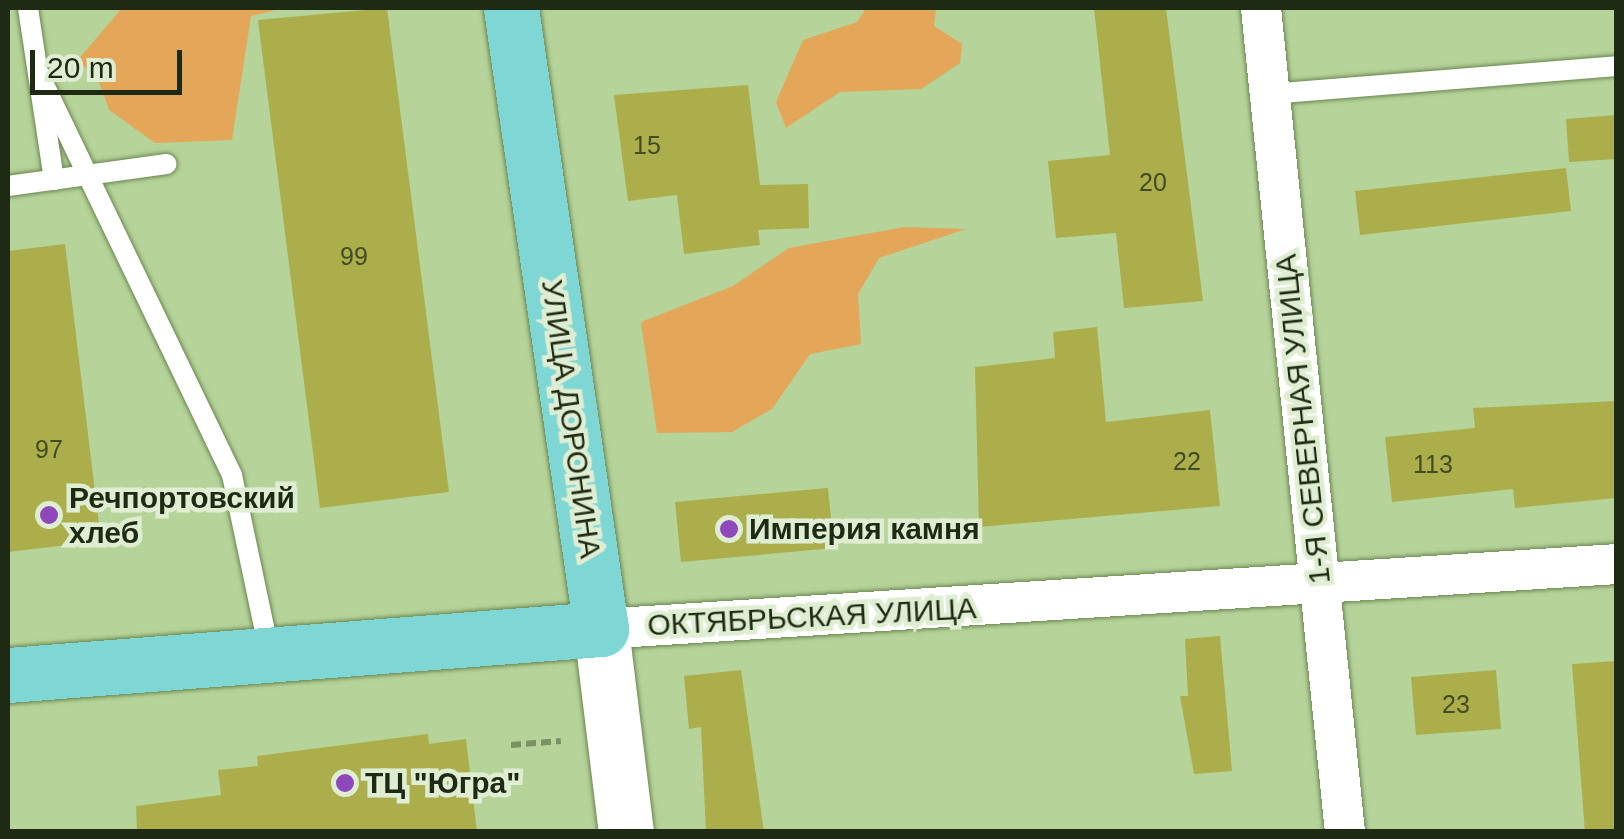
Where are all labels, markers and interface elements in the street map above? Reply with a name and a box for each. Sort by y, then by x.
scale bar [35,30,188,92]
text: 20 m [47,51,114,84]
house number: 15 [633,130,661,160]
house number: 20 [1139,167,1167,197]
house number: 99 [340,241,368,271]
street label: 1-Я СЕВЕРНАЯ УЛИЦА [1268,252,1338,586]
street label: УЛИЦА ДОРОНИНА [534,277,608,561]
house number: 97 [35,434,63,464]
house number: 22 [1173,446,1201,476]
house number: 113 [1413,449,1453,479]
place label: Речпортовский хлеб [69,480,295,550]
marker: Речпортовский хлеб [38,504,60,526]
place label: Империя камня [749,511,980,547]
marker: Империя камня [718,518,740,540]
street label: ОКТЯБРЬСКАЯ УЛИЦА [647,590,977,644]
house number: 23 [1442,689,1470,719]
place label: ТЦ "Югра" [365,765,520,801]
marker: ТЦ "Югра" [334,772,356,794]

